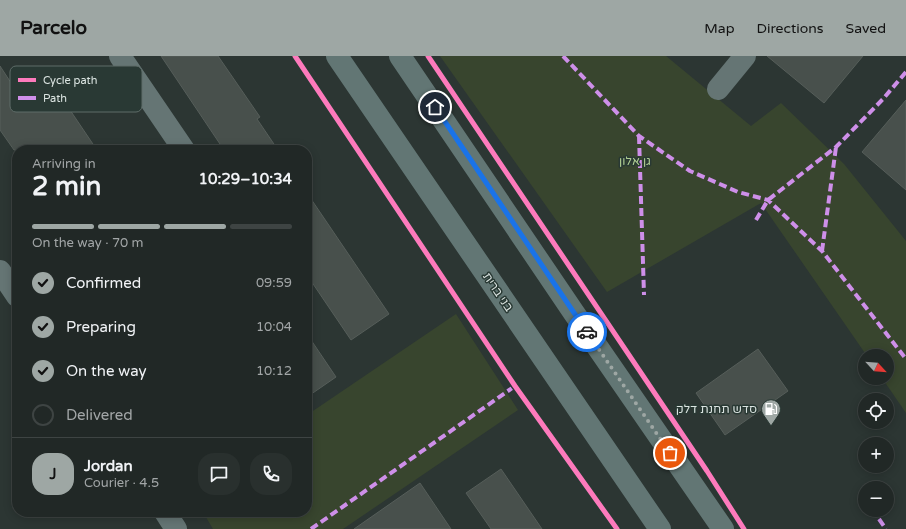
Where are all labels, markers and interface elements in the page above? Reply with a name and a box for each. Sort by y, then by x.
text: Parcelo [20,17,87,39]
text: Map [704,20,735,37]
text: Directions [757,20,824,37]
text: Saved [846,20,886,37]
legend [10,66,142,112]
text: Cycle path [43,74,98,87]
pin [418,90,452,124]
text: Path [43,92,67,105]
icon: home [424,96,446,118]
park label: גן אלון [619,154,651,168]
text: Arriving in [32,156,96,172]
text: 10:29–10:34 [199,170,292,188]
text: 2 min [32,171,101,202]
text: On the way · 70 m [32,235,144,251]
street label: בני ברית [480,270,516,314]
icon: check [32,272,54,294]
text: Confirmed [66,274,141,292]
text: 09:59 [256,275,292,291]
courier [567,312,607,352]
icon: check [32,316,54,338]
text: Preparing [66,318,136,336]
text: 10:04 [256,319,292,335]
icon: car [576,321,598,343]
north arrow [858,349,894,385]
map controls [858,349,894,517]
icon: check [32,360,54,382]
text: On the way [66,362,146,380]
text: 10:12 [256,363,292,379]
button: locate [858,393,894,429]
fuel station icon: סדש תחנת דלק [760,398,782,426]
place label: סדש תחנת דלק [676,402,757,416]
text: Delivered [66,406,133,424]
pin [653,436,687,470]
button: + [858,437,894,473]
icon: bag [659,442,681,464]
button: chat [198,453,240,495]
button: phone [250,453,292,495]
text: Jordan [84,457,133,475]
text: J [50,465,57,483]
text: Courier · 4.5 [84,475,159,491]
button: − [858,481,894,517]

